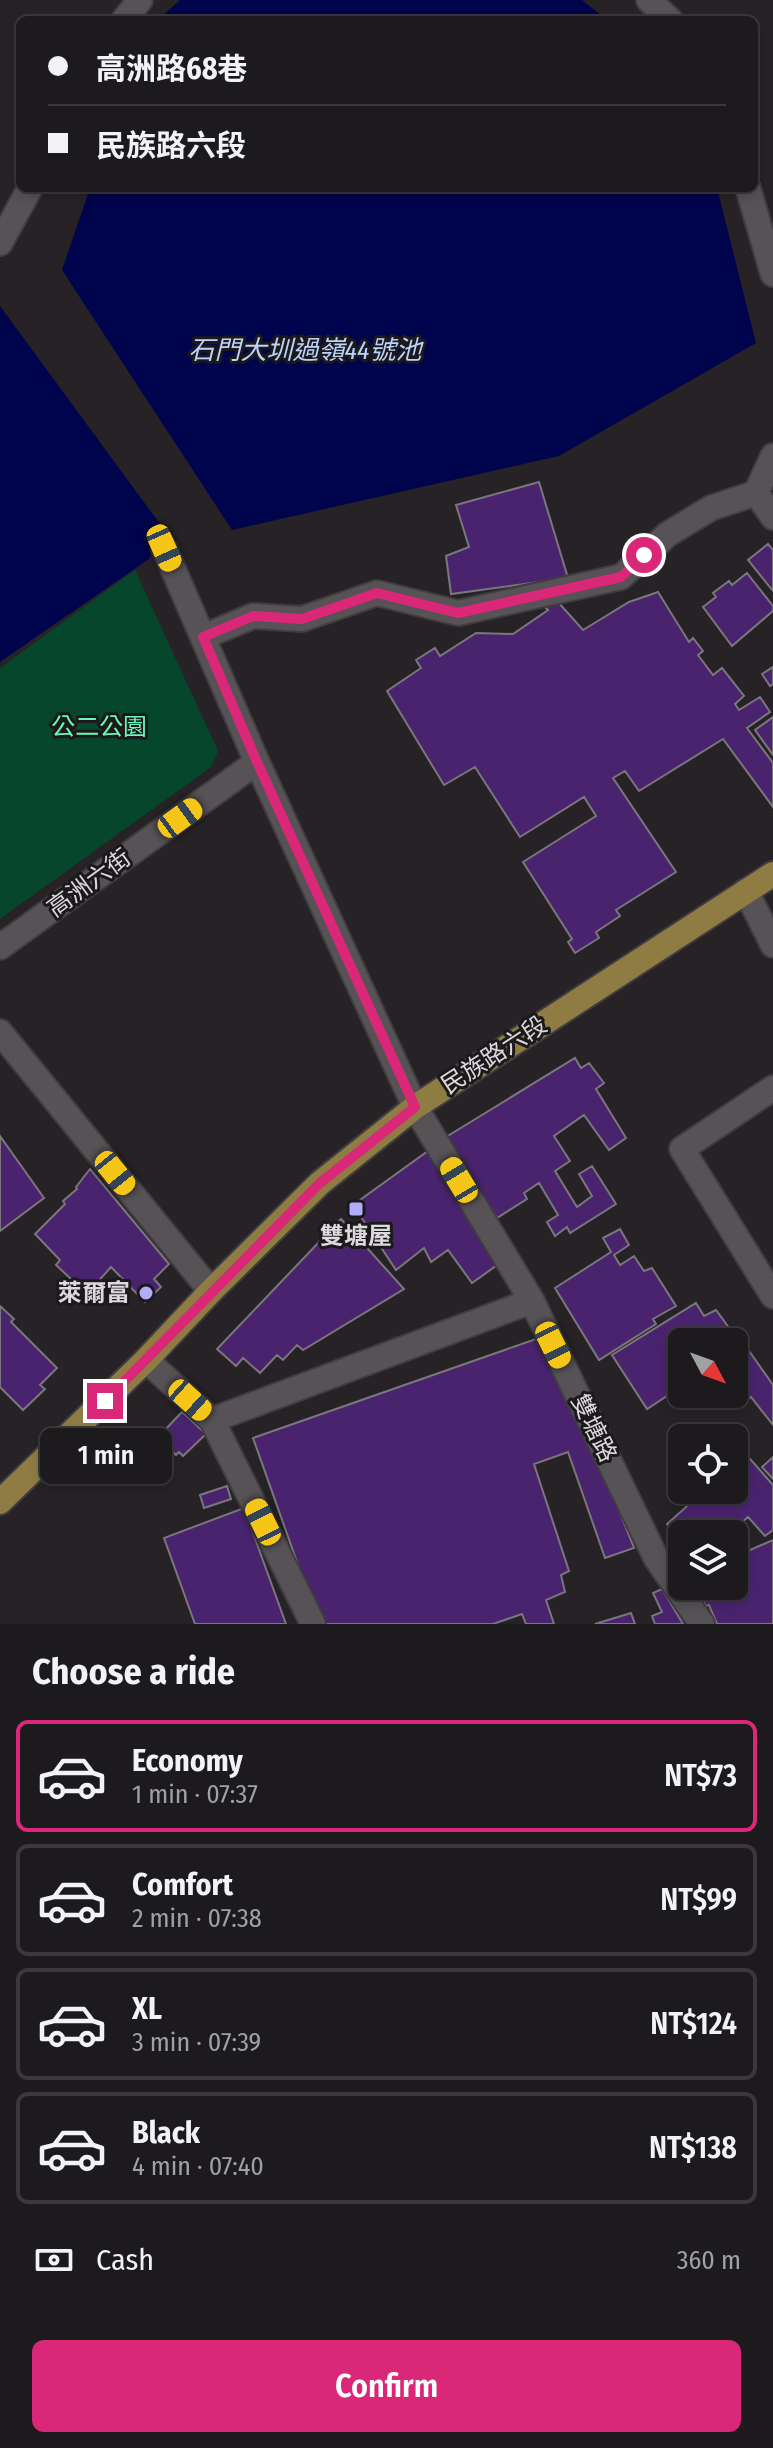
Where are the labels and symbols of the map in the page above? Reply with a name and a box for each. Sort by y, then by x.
water label: 石門大圳過嶺44號池 [189,335,424,366]
car [143,521,185,575]
route start [626,537,662,573]
park label: 公二公園 [51,713,147,741]
car [154,794,206,842]
street label: 高洲六街 [42,843,136,923]
street label: 民族路六段 [436,1011,552,1099]
car [91,1147,139,1199]
car [436,1153,482,1207]
marker: 雙塘屋 [347,1200,365,1218]
place label: 雙塘屋 [320,1222,392,1250]
place label: 萊爾富 [58,1279,130,1307]
marker: 萊爾富 [137,1284,155,1302]
car [532,1318,574,1372]
north arrow [668,1328,748,1408]
car [164,1375,216,1425]
route end [87,1383,123,1419]
street label: 雙塘路 [566,1390,622,1466]
callout: 1 min [39,1429,171,1485]
car [242,1495,284,1549]

